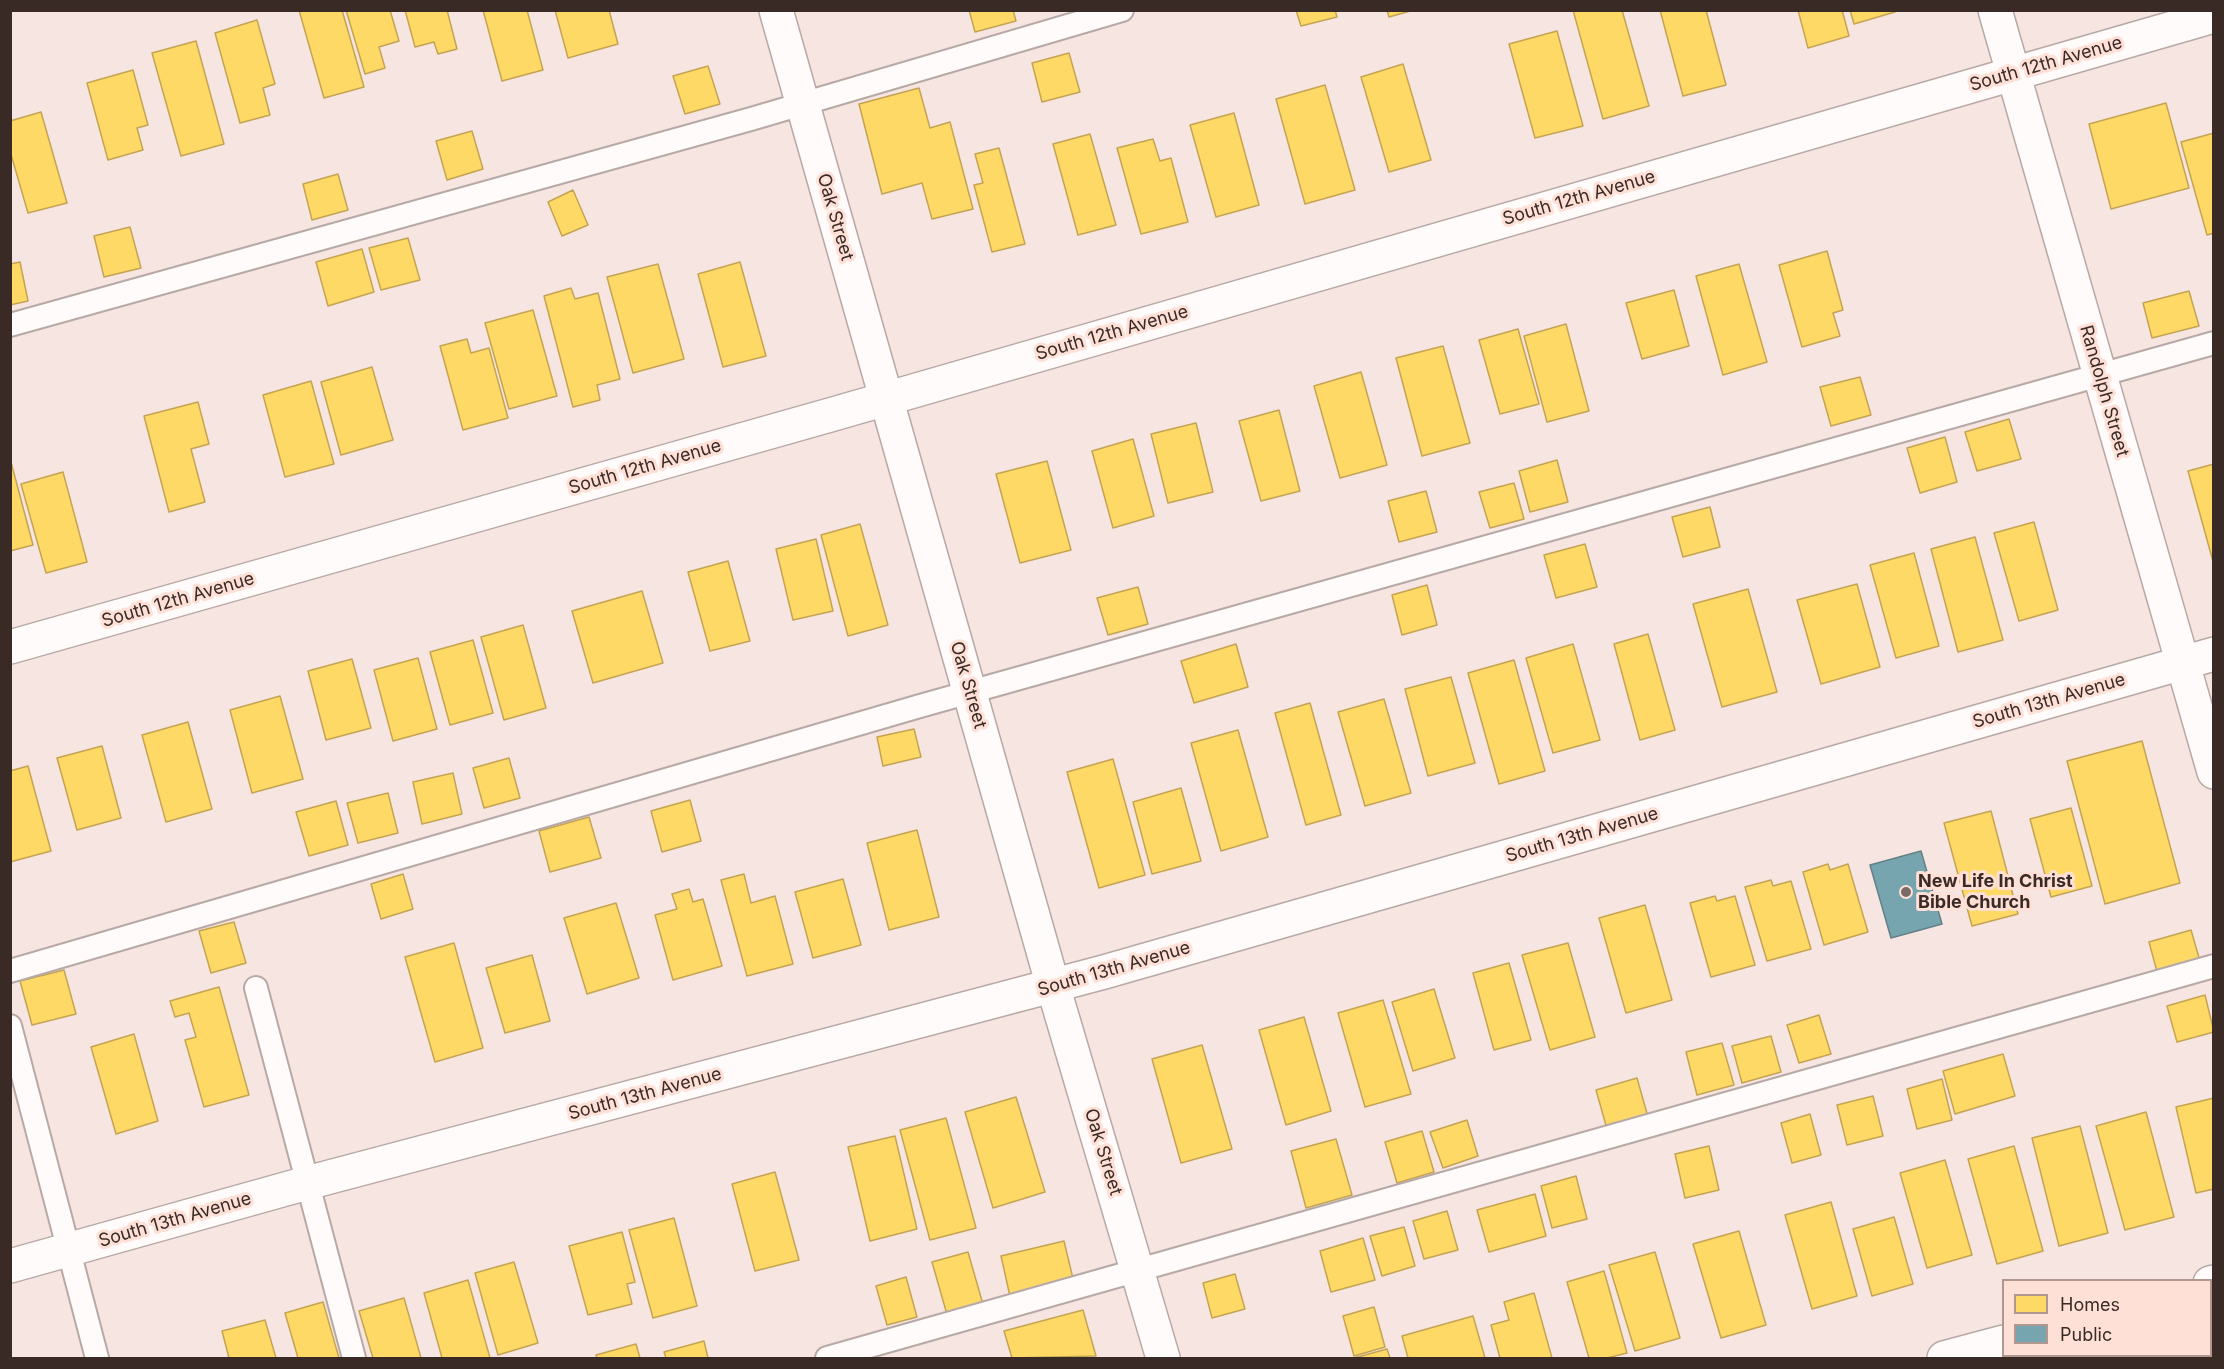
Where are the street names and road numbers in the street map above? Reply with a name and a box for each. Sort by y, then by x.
street label: South 12th Avenue [1967,32,2125,96]
street label: South 12th Avenue [1500,166,1658,230]
street label: Oak Street [812,171,858,263]
street label: South 12th Avenue [1033,301,1191,365]
street label: Randolph Street [2075,323,2133,459]
street label: South 12th Avenue [566,435,724,499]
street label: South 12th Avenue [99,568,257,632]
street label: Oak Street [945,639,991,731]
street label: South 13th Avenue [1970,669,2128,733]
street label: South 13th Avenue [1503,803,1661,867]
street label: South 13th Avenue [1035,937,1193,1001]
street label: South 13th Avenue [566,1063,724,1125]
street label: Oak Street [1080,1106,1126,1198]
street label: South 13th Avenue [96,1188,254,1252]

